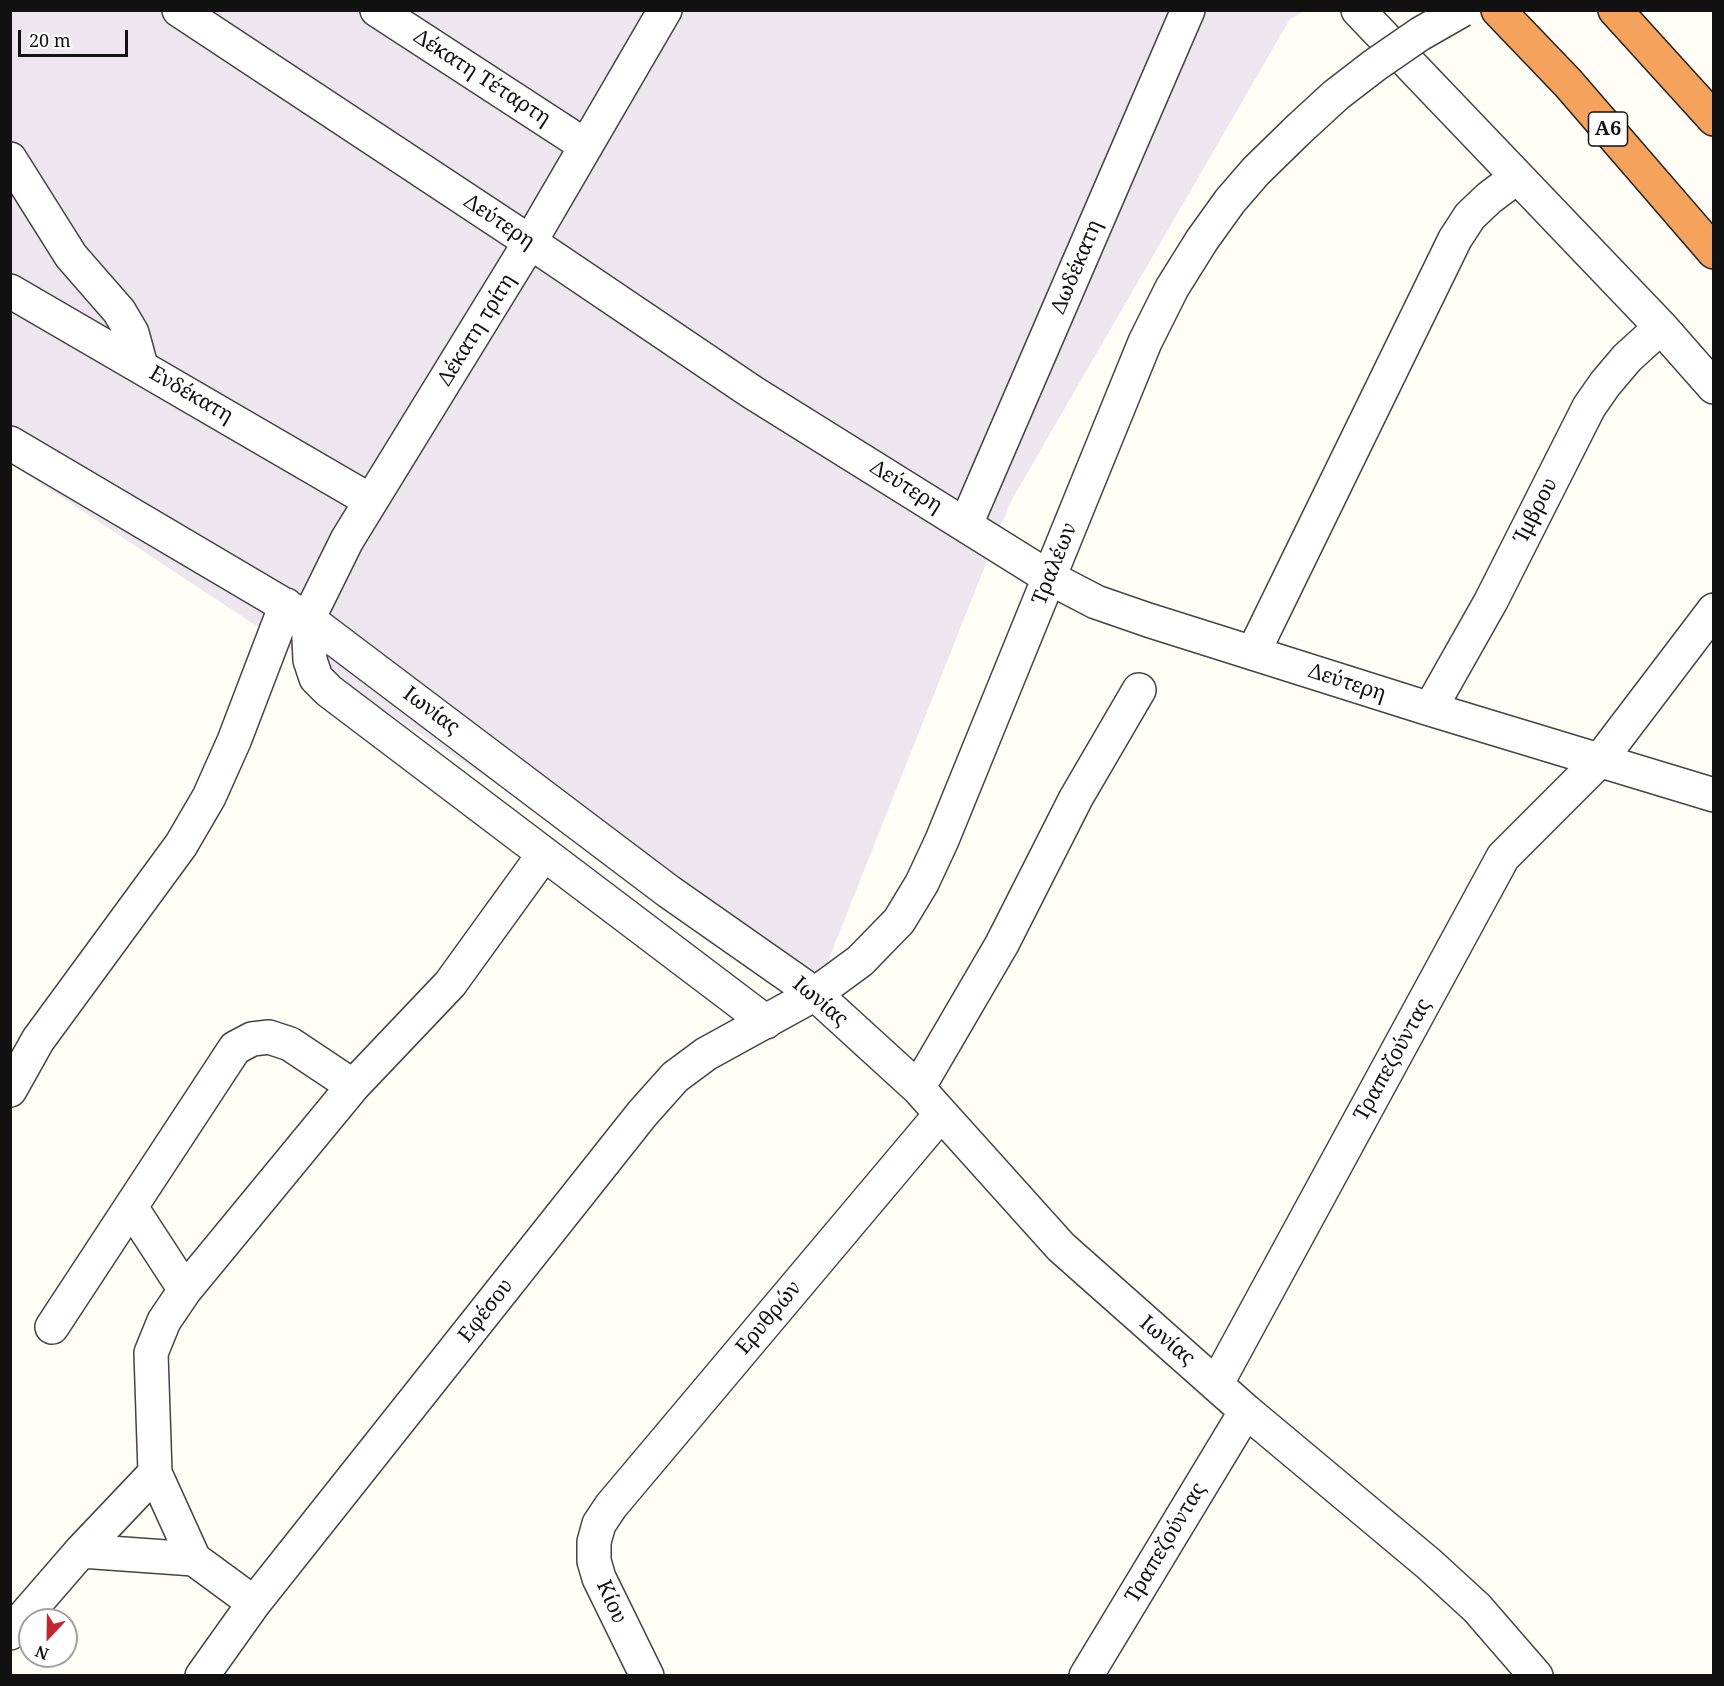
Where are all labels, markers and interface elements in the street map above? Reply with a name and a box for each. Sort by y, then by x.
scale bar [21,18,130,56]
street label: Δέκατη Τέταρτη [409,24,555,132]
text: 20 m [29,28,71,52]
road number: Α6 [1588,112,1628,146]
street label: Δεύτερη [459,189,539,255]
street label: Δωδέκατη [1046,216,1108,318]
street label: Δέκατη τρίτη [433,270,521,390]
street label: Ενδέκατη [145,361,237,429]
street label: Δεύτερη [866,455,946,519]
street label: Ίμβρου [1509,474,1563,548]
street label: Τραλέων [1027,519,1083,609]
street label: Δεύτερη [1305,659,1389,707]
street label: Ιωνίας [398,682,464,740]
street label: Ιωνίας [787,972,853,1032]
street label: Τραπεζούντας [1349,994,1437,1126]
street label: Εφέσου [453,1274,519,1348]
street label: Ερυθρών [731,1276,807,1360]
street label: Ιωνίας [1134,1311,1200,1371]
street label: Τραπεζούντας [1120,1478,1212,1608]
street label: Κίου [590,1576,632,1628]
north arrow [18,1608,78,1668]
text: N [32,1640,52,1665]

